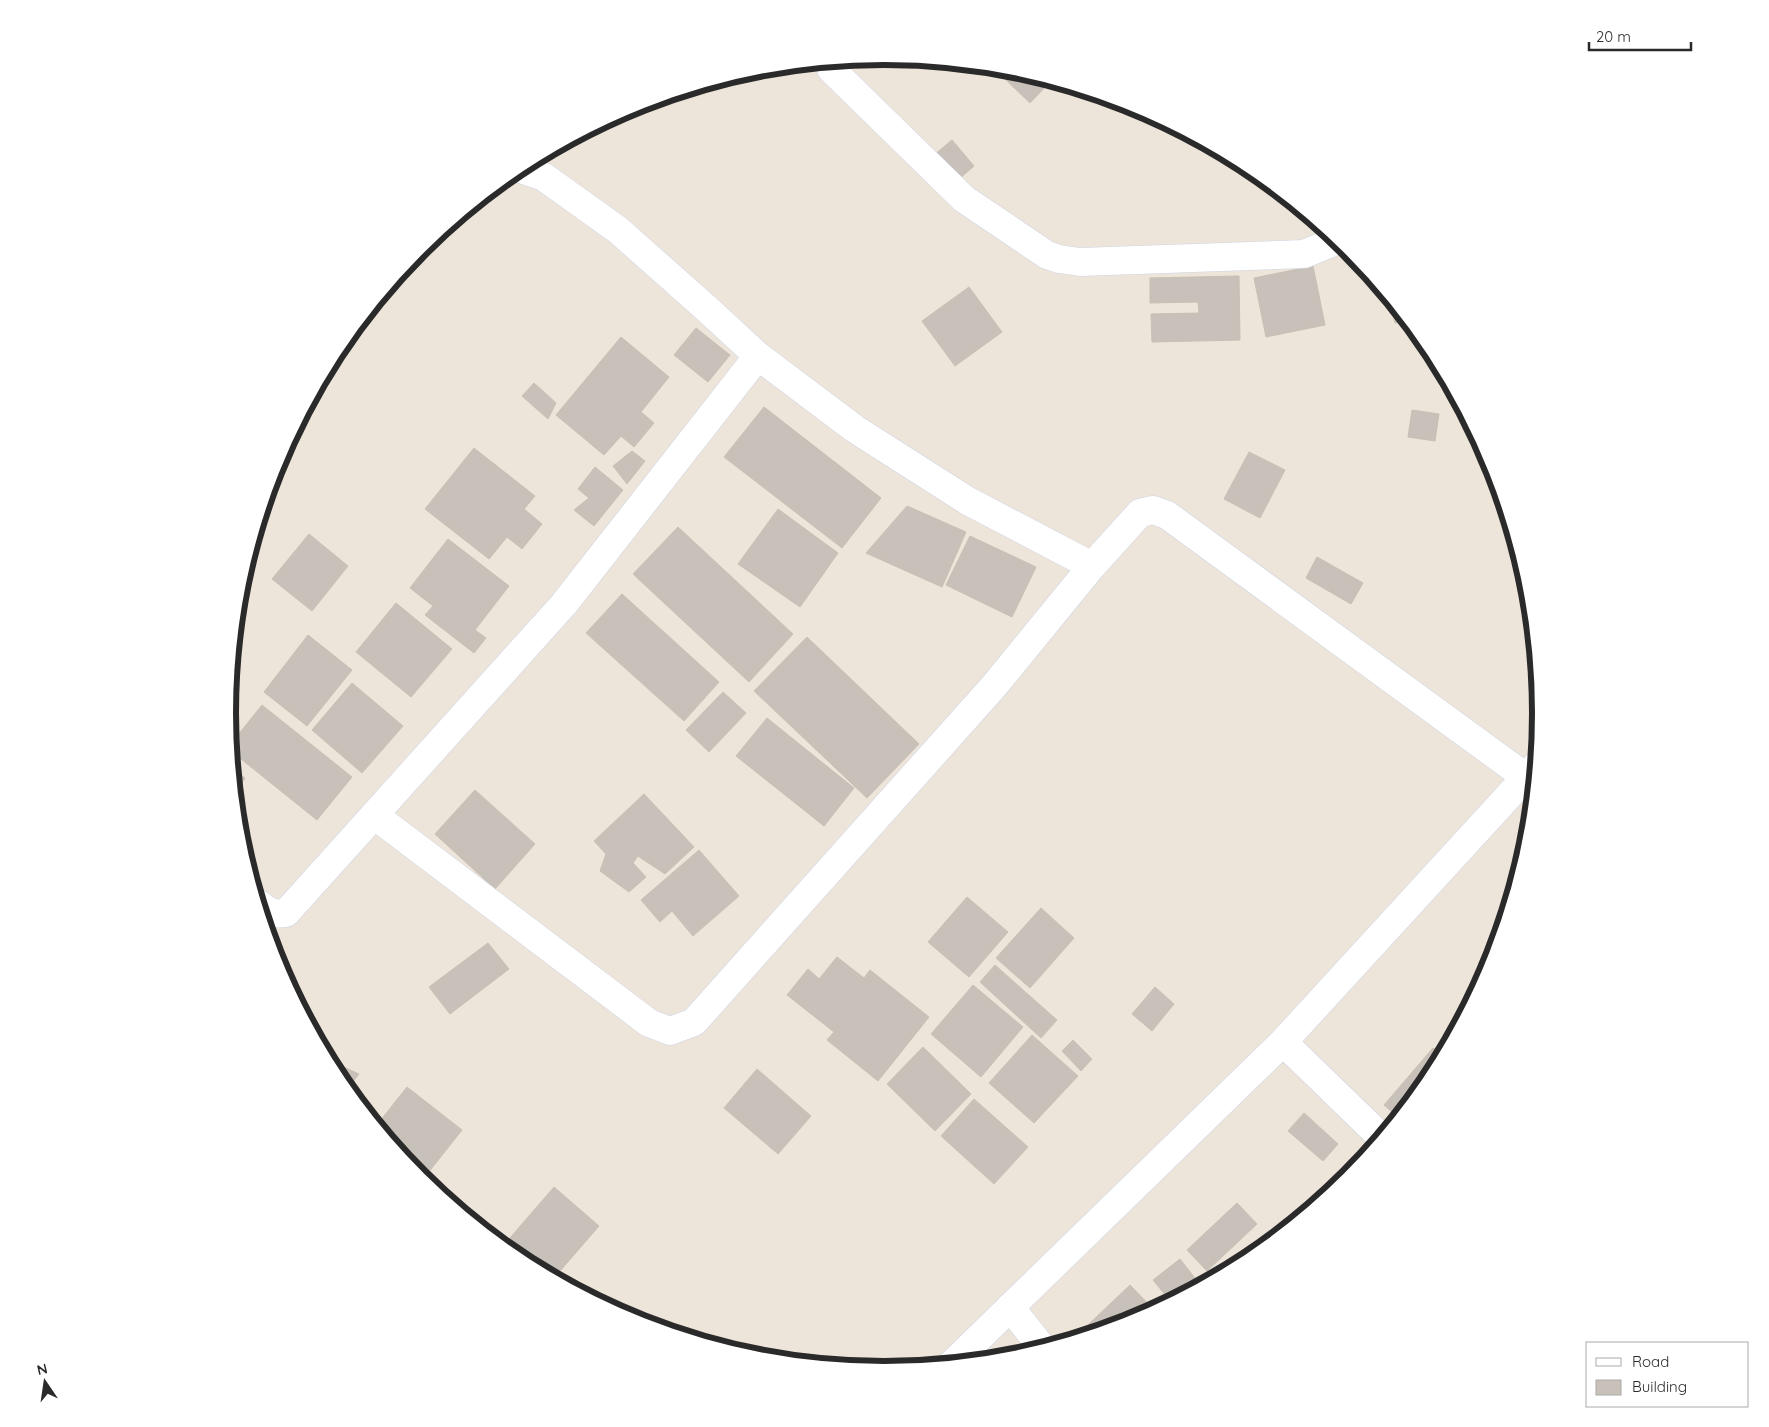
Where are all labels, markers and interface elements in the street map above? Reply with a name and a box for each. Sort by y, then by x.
scale bar [1589,20,1692,52]
text: 20 m [1596,27,1631,46]
legend [1586,1342,1749,1407]
text: Road [1632,1352,1669,1371]
north arrow [20,1357,70,1407]
text: N [35,1359,49,1379]
text: Building [1632,1377,1687,1396]

